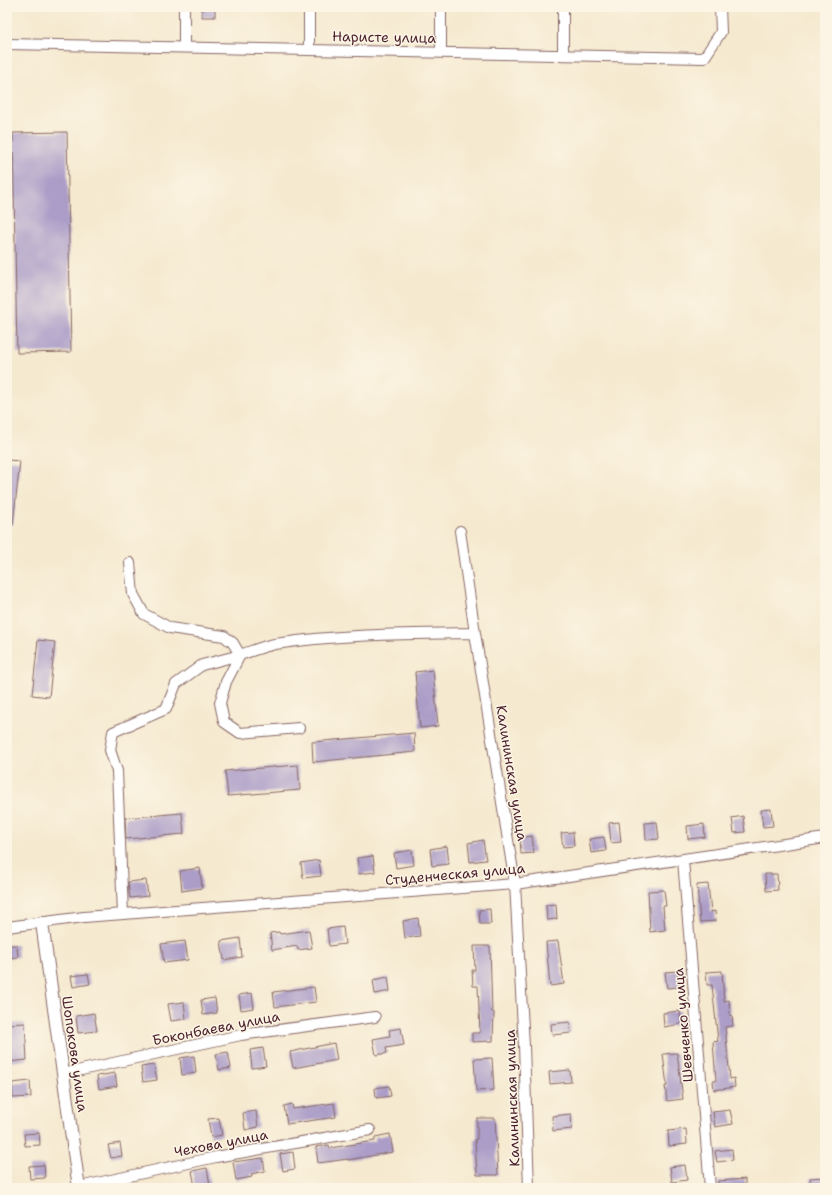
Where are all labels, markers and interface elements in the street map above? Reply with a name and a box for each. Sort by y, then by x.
street label: Наристе улица [332,27,436,47]
street label: Калининская улица [492,704,532,843]
street label: Студенческая улица [384,859,526,889]
street label: Шевченко улица [669,967,697,1083]
street label: Шопокова улица [58,995,92,1113]
street label: Боконбаева улица [151,1007,282,1049]
street label: Калининская улица [501,1029,523,1167]
street label: Чехова улица [173,1125,270,1161]

